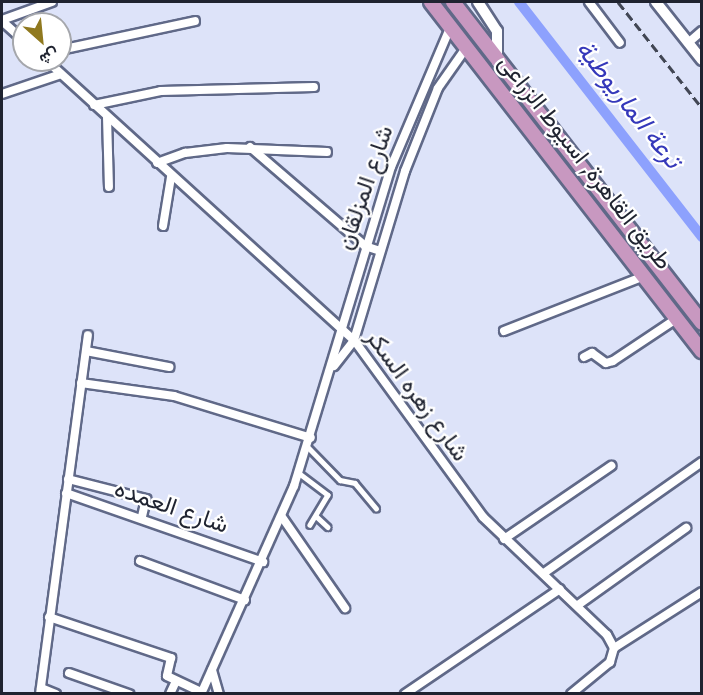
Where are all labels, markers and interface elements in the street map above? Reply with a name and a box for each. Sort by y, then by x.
north arrow [12,12,72,72]
water label: ترعة الماريوطية [568,35,688,175]
text: ش [35,41,63,71]
street label: طريق القاهرة, اسيوط الزراعى [491,50,677,276]
street label: شارع المزلقان [331,122,401,254]
street label: شارع زهره السكر [358,324,474,468]
street label: شارع العمده [110,475,232,541]

